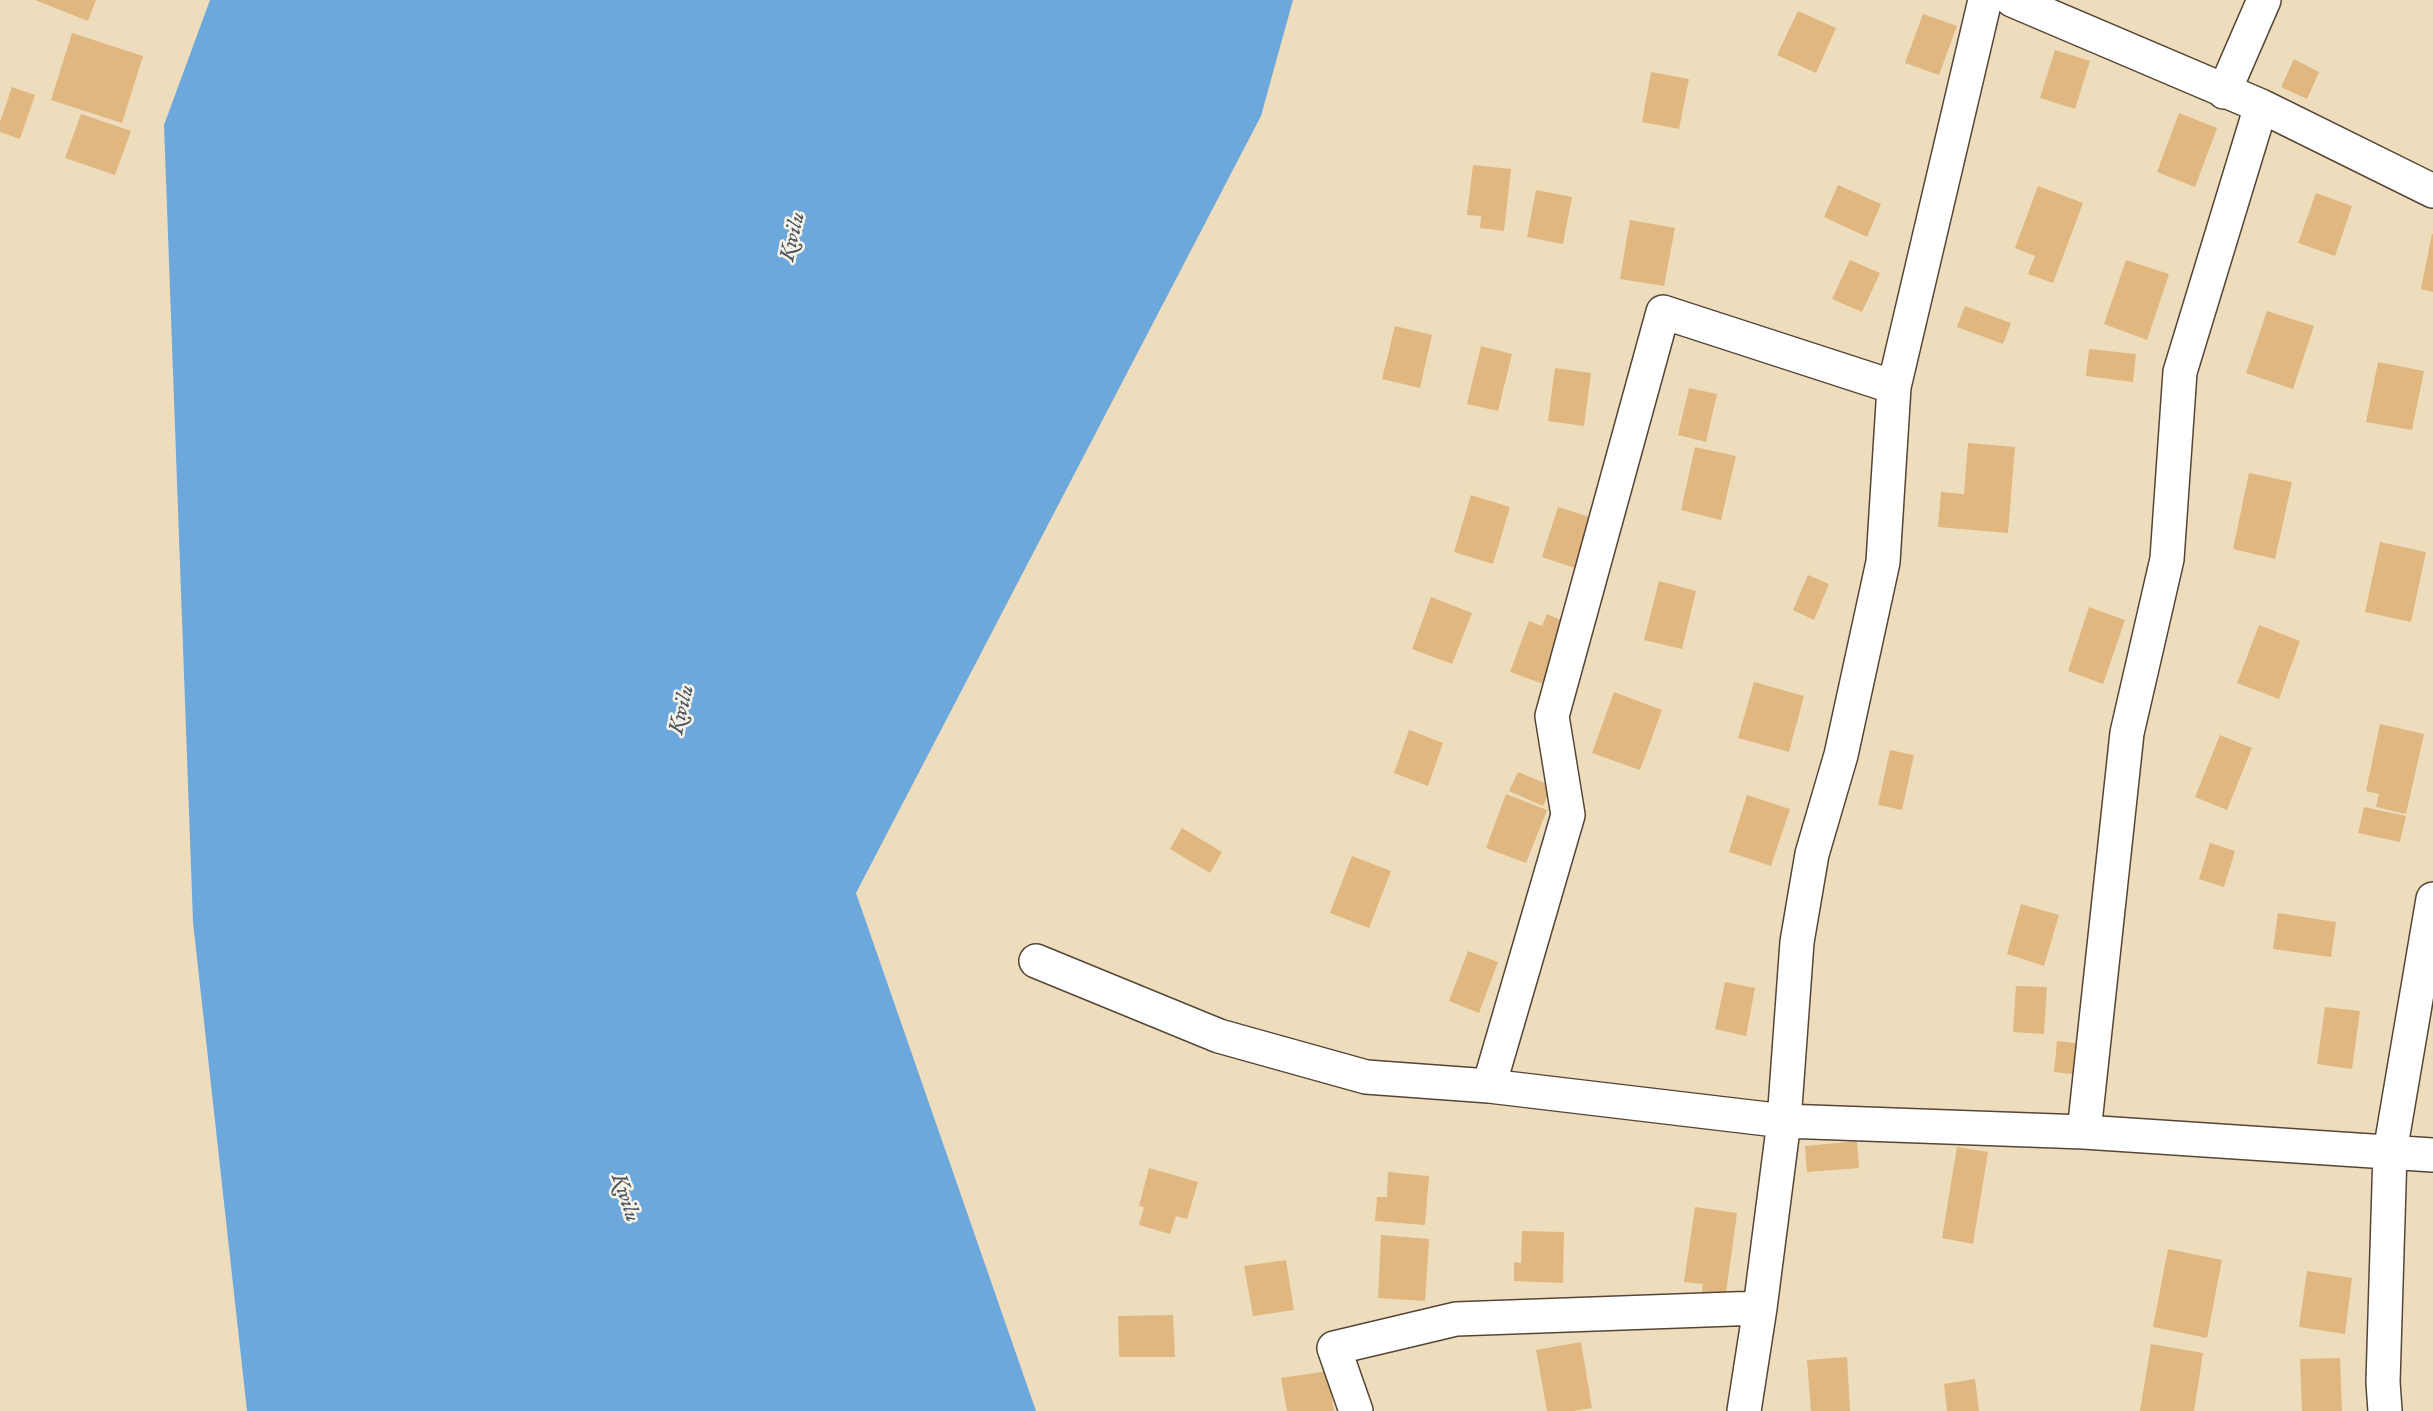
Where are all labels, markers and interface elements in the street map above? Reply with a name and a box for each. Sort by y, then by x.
water label: Kwilu [776,210,812,264]
water label: Kwilu [665,683,701,737]
water label: Kwilu [603,1170,645,1226]

